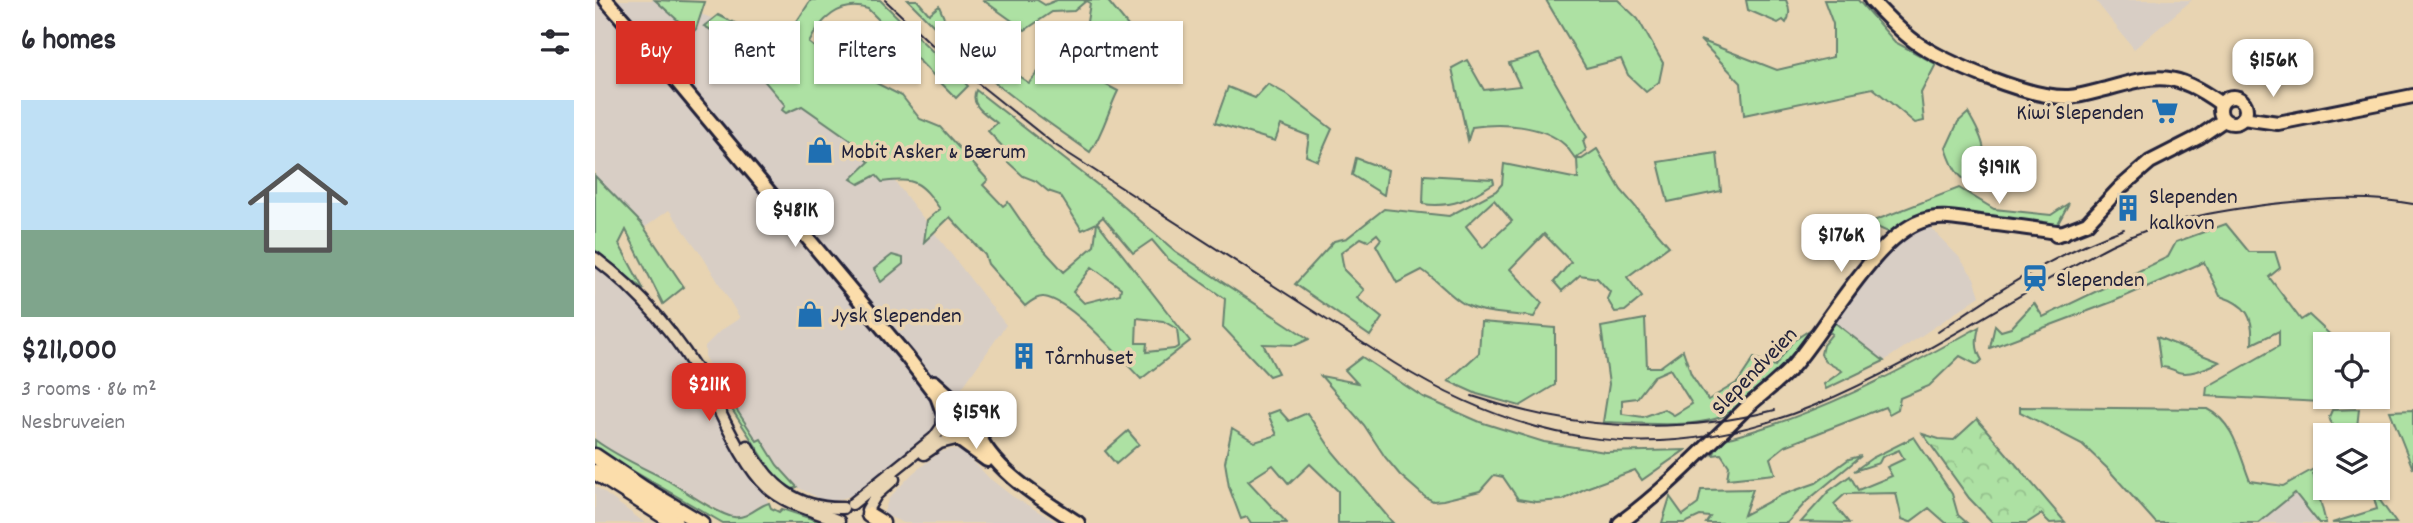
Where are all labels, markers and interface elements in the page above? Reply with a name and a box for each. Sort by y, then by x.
text: 6 homes [21,21,116,64]
chip: Buy [616,21,695,84]
chip: Rent [709,21,800,84]
chip: Filters [814,21,921,84]
chip: New [935,21,1021,84]
chip: Apartment [1035,21,1183,84]
icon: filters [536,23,574,61]
pin: $156K [2224,40,2322,99]
text: $156K [2248,45,2298,78]
supermarket icon: Kiwi Slependen [2150,96,2180,126]
place label: Kiwi Slependen [2016,98,2144,131]
shop icon: Mobit Asker & Bærum [805,135,835,165]
place label: Mobit Asker & Bærum [841,137,1026,170]
icon: home [235,145,361,271]
pin: $191K [1950,146,2048,206]
text: $191K [1978,152,2020,185]
place label: Slependen kalkovn [2149,182,2238,241]
pin: $481K [746,190,844,249]
building icon: Slependen kalkovn [2113,193,2143,223]
text: $481K [772,195,818,228]
pin: $176K [1792,215,1890,274]
text: $176K [1817,220,1865,253]
station icon: Slependen [2020,263,2050,293]
place label: Slependen [2056,265,2145,298]
shop icon: Jysk Slependen [795,299,825,329]
place label: Jysk Slependen [831,301,962,334]
street label: Slependveien [1705,320,1806,424]
text: $211,000 [21,331,117,374]
map controls [2313,332,2390,500]
button: locate [2313,332,2390,409]
building icon: Tårnhuset [1009,341,1039,371]
place label: Tårnhuset [1045,343,1134,376]
pin: $211K [660,364,758,423]
text: $211K [688,369,730,402]
text: 3 rooms · 86 m² [21,374,157,407]
pin: $159K [927,392,1025,451]
text: $159K [952,397,1000,430]
text: Nesbruveien [21,407,125,440]
button: layers [2313,423,2390,500]

